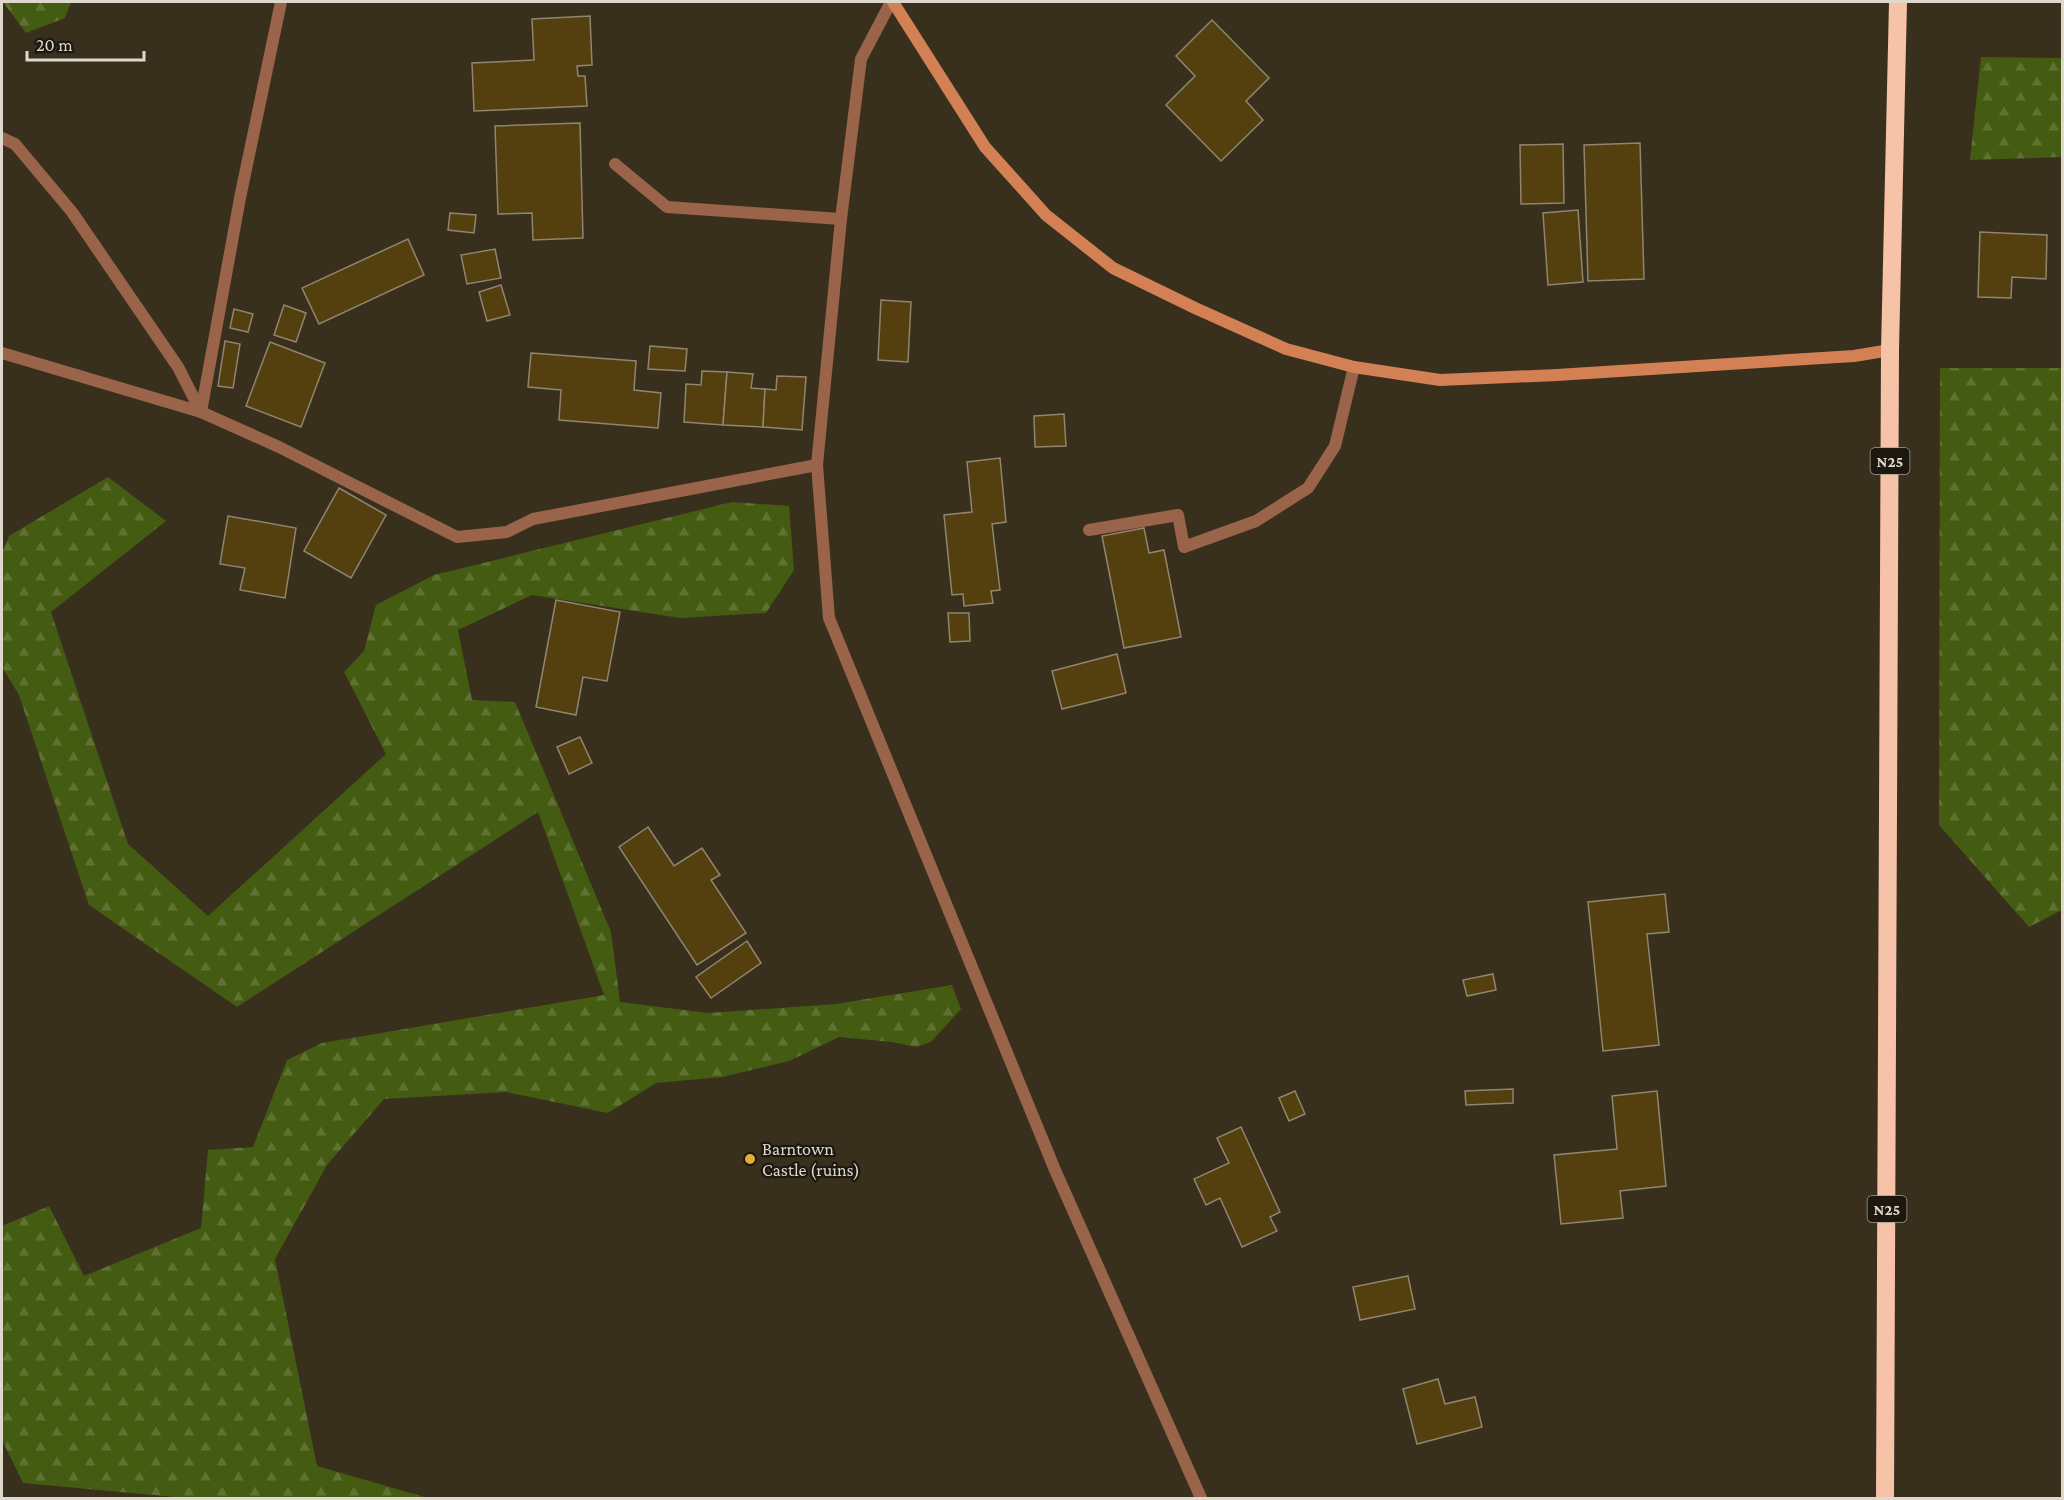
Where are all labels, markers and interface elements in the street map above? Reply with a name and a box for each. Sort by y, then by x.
scale bar [27,24,144,62]
text: 20 m [36,35,73,55]
road number: N25 [1870,448,1910,474]
place label: Barntown Castle (ruins) [762,1139,860,1181]
marker: Barntown Castle (ruins) [743,1152,757,1166]
road number: N25 [1868,1196,1906,1222]

